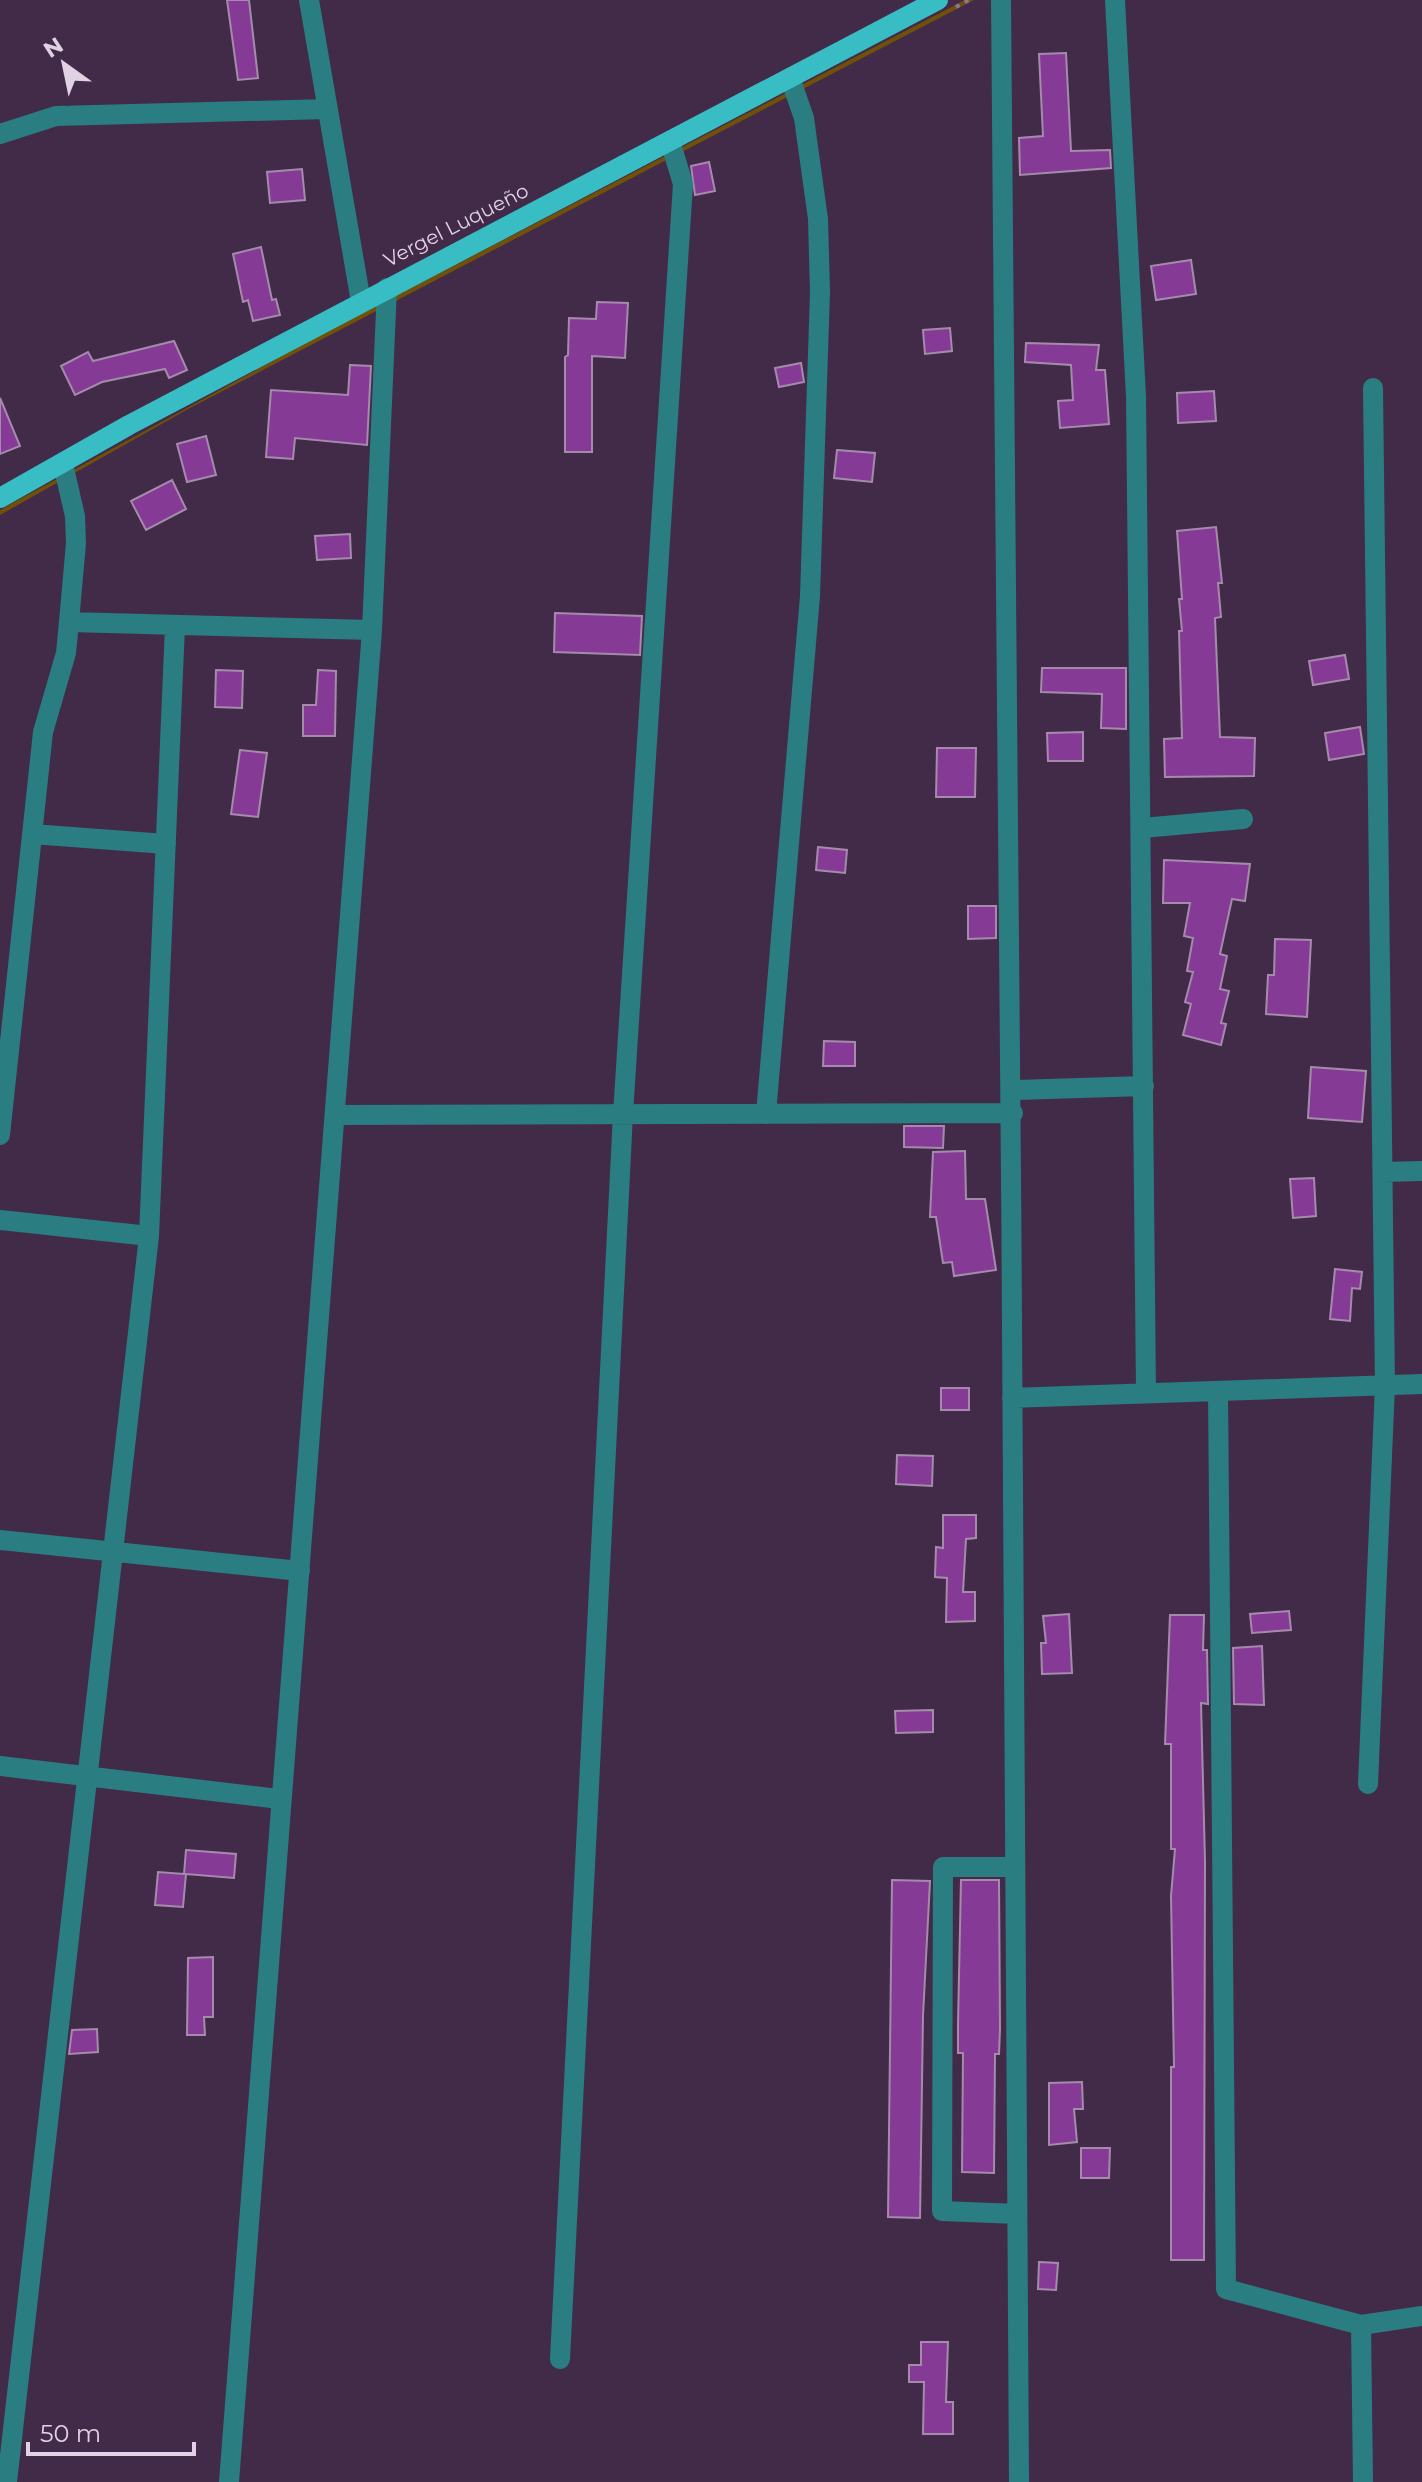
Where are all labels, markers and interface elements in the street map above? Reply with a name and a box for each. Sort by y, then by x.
north arrow [24,24,104,104]
text: N [39,31,68,64]
street label: Vergel Luqueño [380,178,532,272]
scale bar [28,2406,194,2456]
text: 50 m [40,2419,101,2448]

